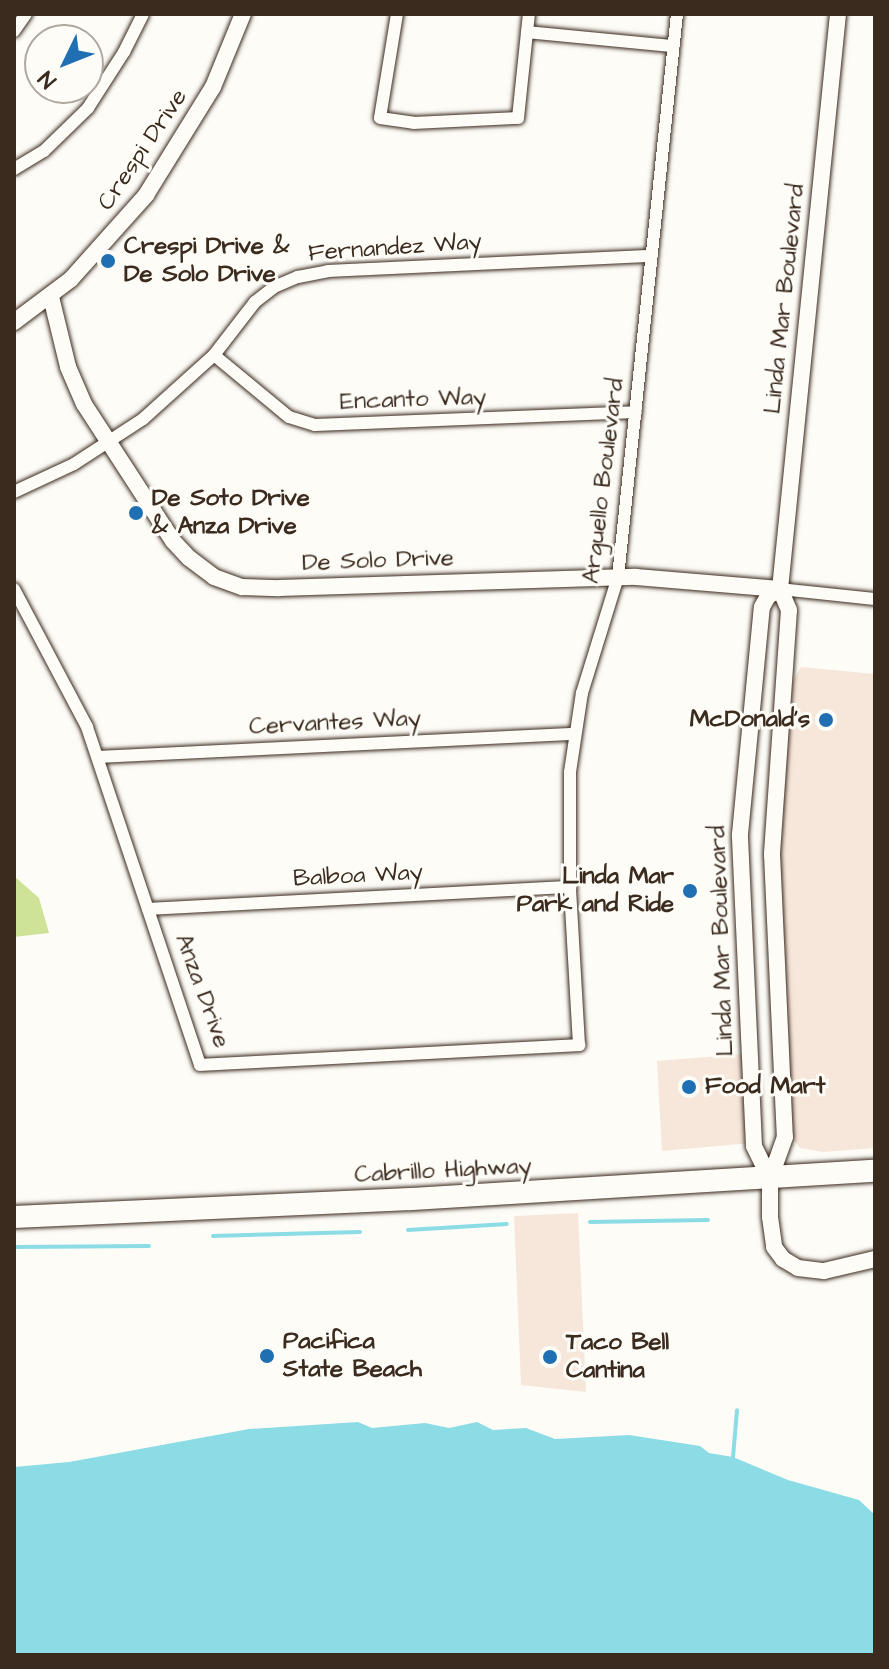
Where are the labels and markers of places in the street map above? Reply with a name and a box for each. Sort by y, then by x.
place label: Crespi Drive & De Solo Drive [124,233,289,289]
marker: Crespi Drive & De Solo Drive [99,252,117,270]
place label: De Soto Drive & Anza Drive [152,485,310,541]
marker: De Soto Drive & Anza Drive [127,504,145,522]
place label: McDonald's [690,706,810,734]
marker: McDonald's [817,711,835,729]
place label: Linda Mar Park and Ride [517,863,674,919]
marker: Linda Mar Park and Ride [681,882,699,900]
place label: Food Mart [705,1073,826,1101]
marker: Food Mart [680,1078,698,1096]
place label: Pacifica State Beach [283,1328,422,1384]
place label: Taco Bell Cantina [566,1329,669,1385]
marker: Pacifica State Beach [258,1347,276,1365]
marker: Taco Bell Cantina [541,1348,559,1366]

